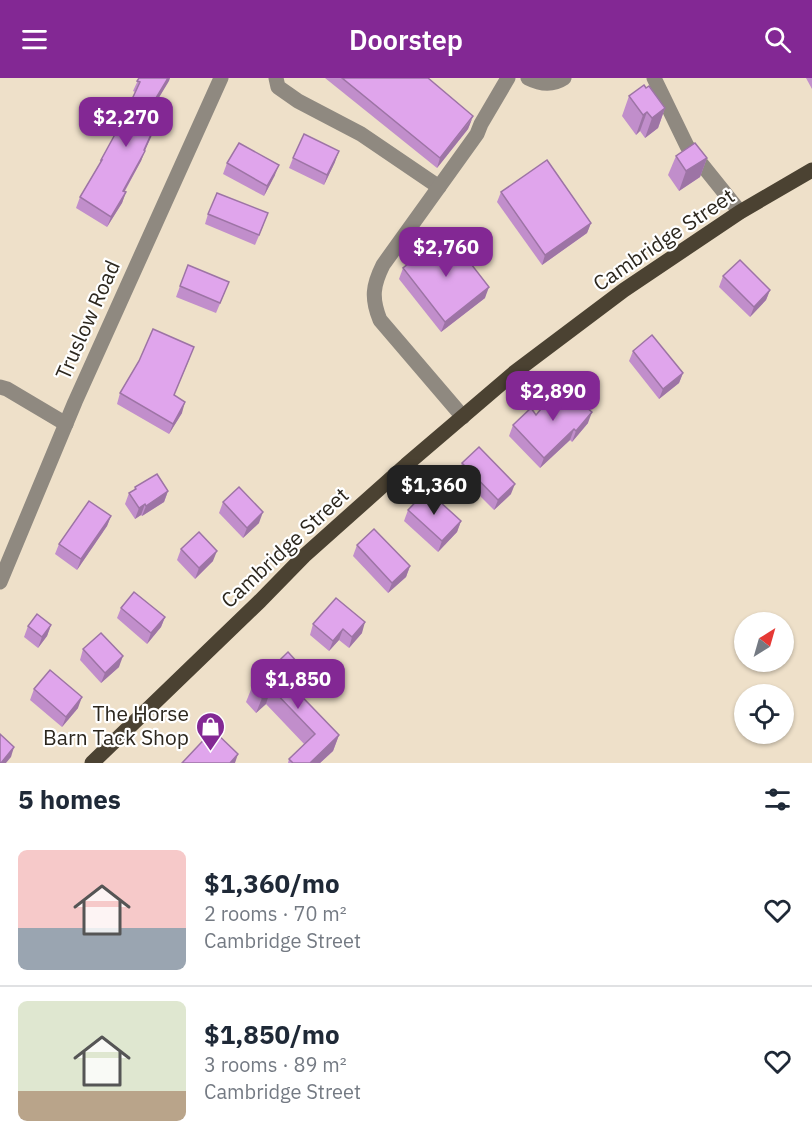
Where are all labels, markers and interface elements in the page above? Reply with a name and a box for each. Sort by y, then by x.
text: Doorstep [349,22,463,57]
icon: menu [18,23,51,56]
icon: search [761,23,794,56]
pin: $2,270 [77,97,175,148]
text: $2,270 [93,103,159,130]
street label: Cambridge Street [587,181,740,297]
pin: $2,760 [397,227,495,278]
text: $2,760 [413,233,479,260]
street label: Truslow Road [48,256,126,384]
pin: $2,890 [504,371,602,422]
text: $2,890 [520,377,586,404]
pin: $1,360 [385,465,483,516]
text: $1,360 [401,471,467,498]
street label: Cambridge Street [214,481,354,614]
north arrow [734,612,794,672]
map controls [734,612,794,744]
pin: $1,850 [249,659,347,710]
text: $1,850 [265,665,331,692]
button: locate [734,684,794,744]
place label: The Horse Barn Tack Shop [43,699,189,751]
shop icon: The Horse Barn Tack Shop [194,710,226,752]
text: 5 homes [18,782,121,816]
icon: filters [761,783,794,816]
text: $1,360/mo [204,866,340,900]
icon: home [66,874,138,946]
icon: heart [761,894,794,927]
text: 2 rooms · 70 m² [204,900,347,927]
text: Cambridge Street [204,927,361,954]
text: $1,850/mo [204,1017,340,1051]
icon: home [66,1025,138,1097]
icon: heart [761,1045,794,1078]
text: 3 rooms · 89 m² [204,1051,347,1078]
text: Cambridge Street [204,1078,361,1105]

